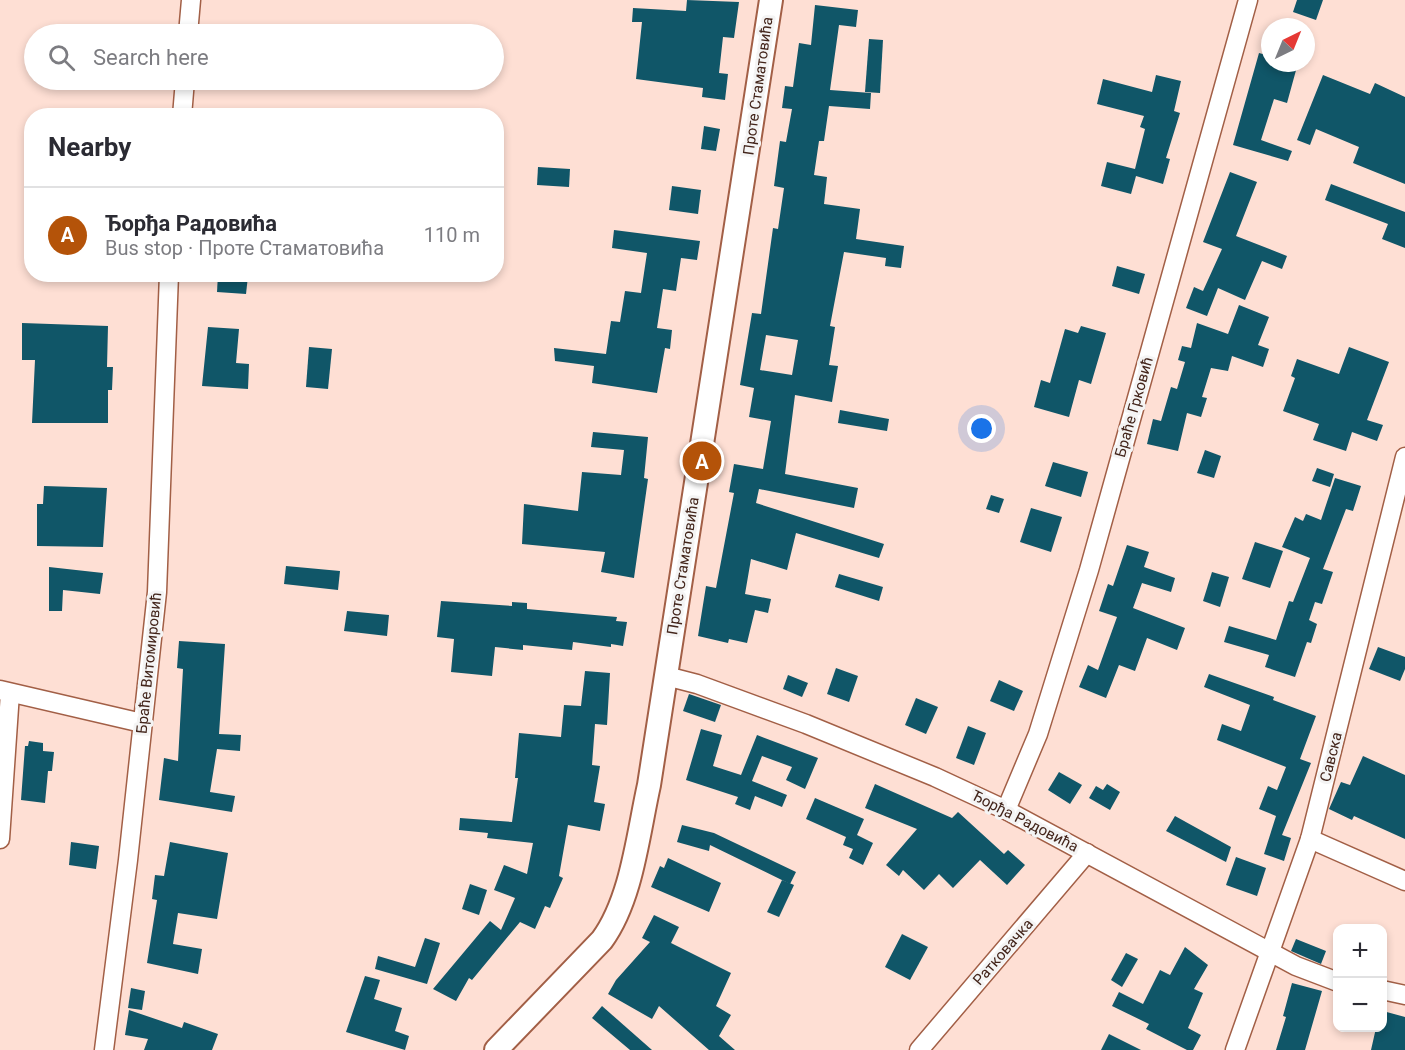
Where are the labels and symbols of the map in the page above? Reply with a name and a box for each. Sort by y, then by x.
street label: Проте Стаматовића [739,16,777,156]
north arrow [1261,18,1315,72]
street label: Браће Грковић [1111,355,1157,459]
your location [967,414,996,443]
pin: A [682,438,722,484]
street label: Проте Стаматовића [663,496,703,636]
street label: Браће Витомировић [133,591,165,735]
street label: Савска [1316,730,1346,784]
street label: Ђорђа Радовића [969,786,1081,856]
street label: Ратковачка [969,915,1037,989]

